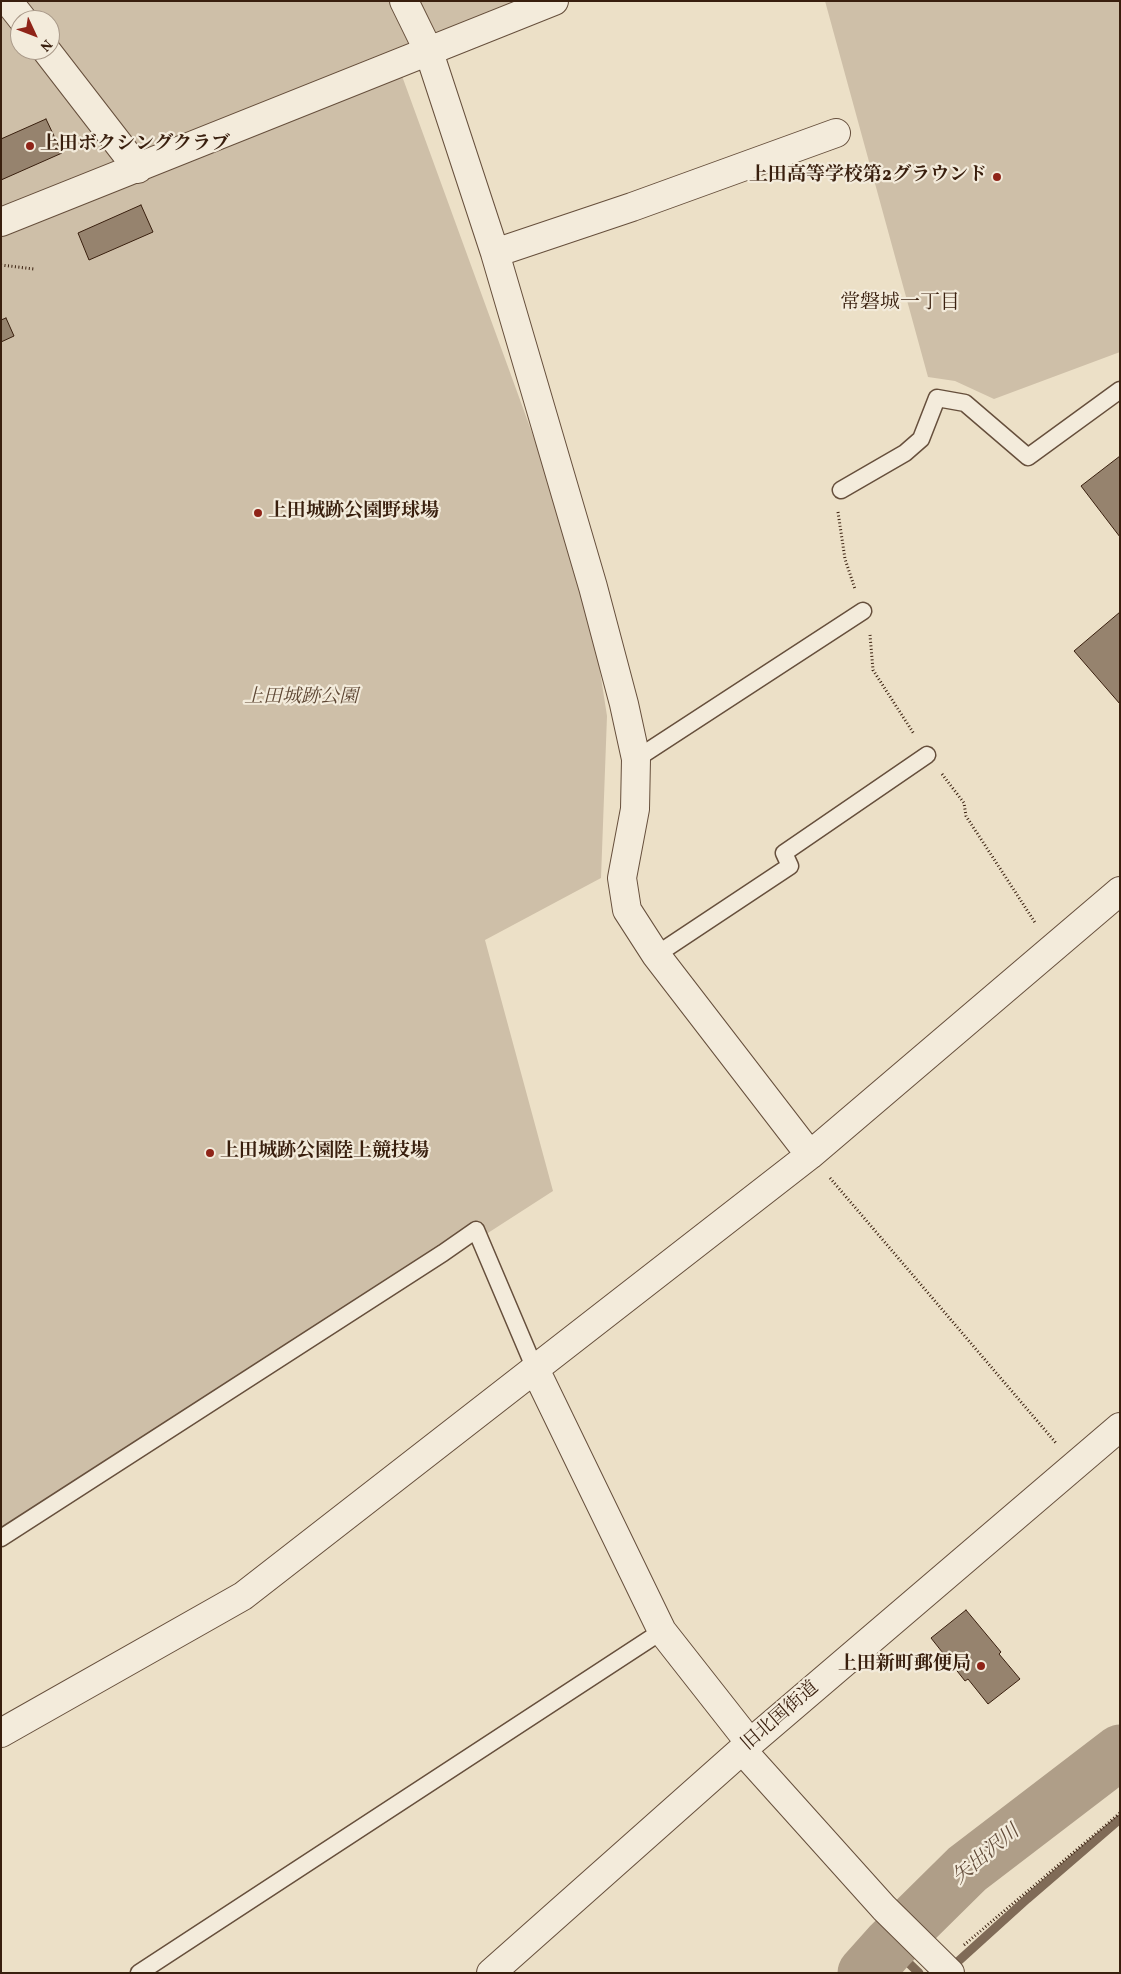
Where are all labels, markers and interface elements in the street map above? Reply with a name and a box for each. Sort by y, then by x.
north arrow [10,10,60,60]
text: N [35,35,56,55]
place label: 上田ボクシングクラブ [40,135,230,157]
marker: 上田ボクシングクラブ [24,140,36,152]
place label: 上田高等学校第2グラウンド [749,166,987,188]
marker: 上田高等学校第2グラウンド [991,171,1003,183]
district label: 常磐城一丁目 [840,292,960,316]
place label: 上田城跡公園野球場 [268,502,439,524]
marker: 上田城跡公園野球場 [252,507,264,519]
park label: 上田城跡公園 [244,688,358,710]
place label: 上田城跡公園陸上競技場 [220,1142,429,1164]
marker: 上田城跡公園陸上競技場 [204,1147,216,1159]
place label: 上田新町郵便局 [838,1655,971,1677]
marker: 上田新町郵便局 [975,1660,987,1672]
street label: 旧北国街道 [738,1677,824,1757]
water label: 矢出沢川 [949,1821,1025,1891]

